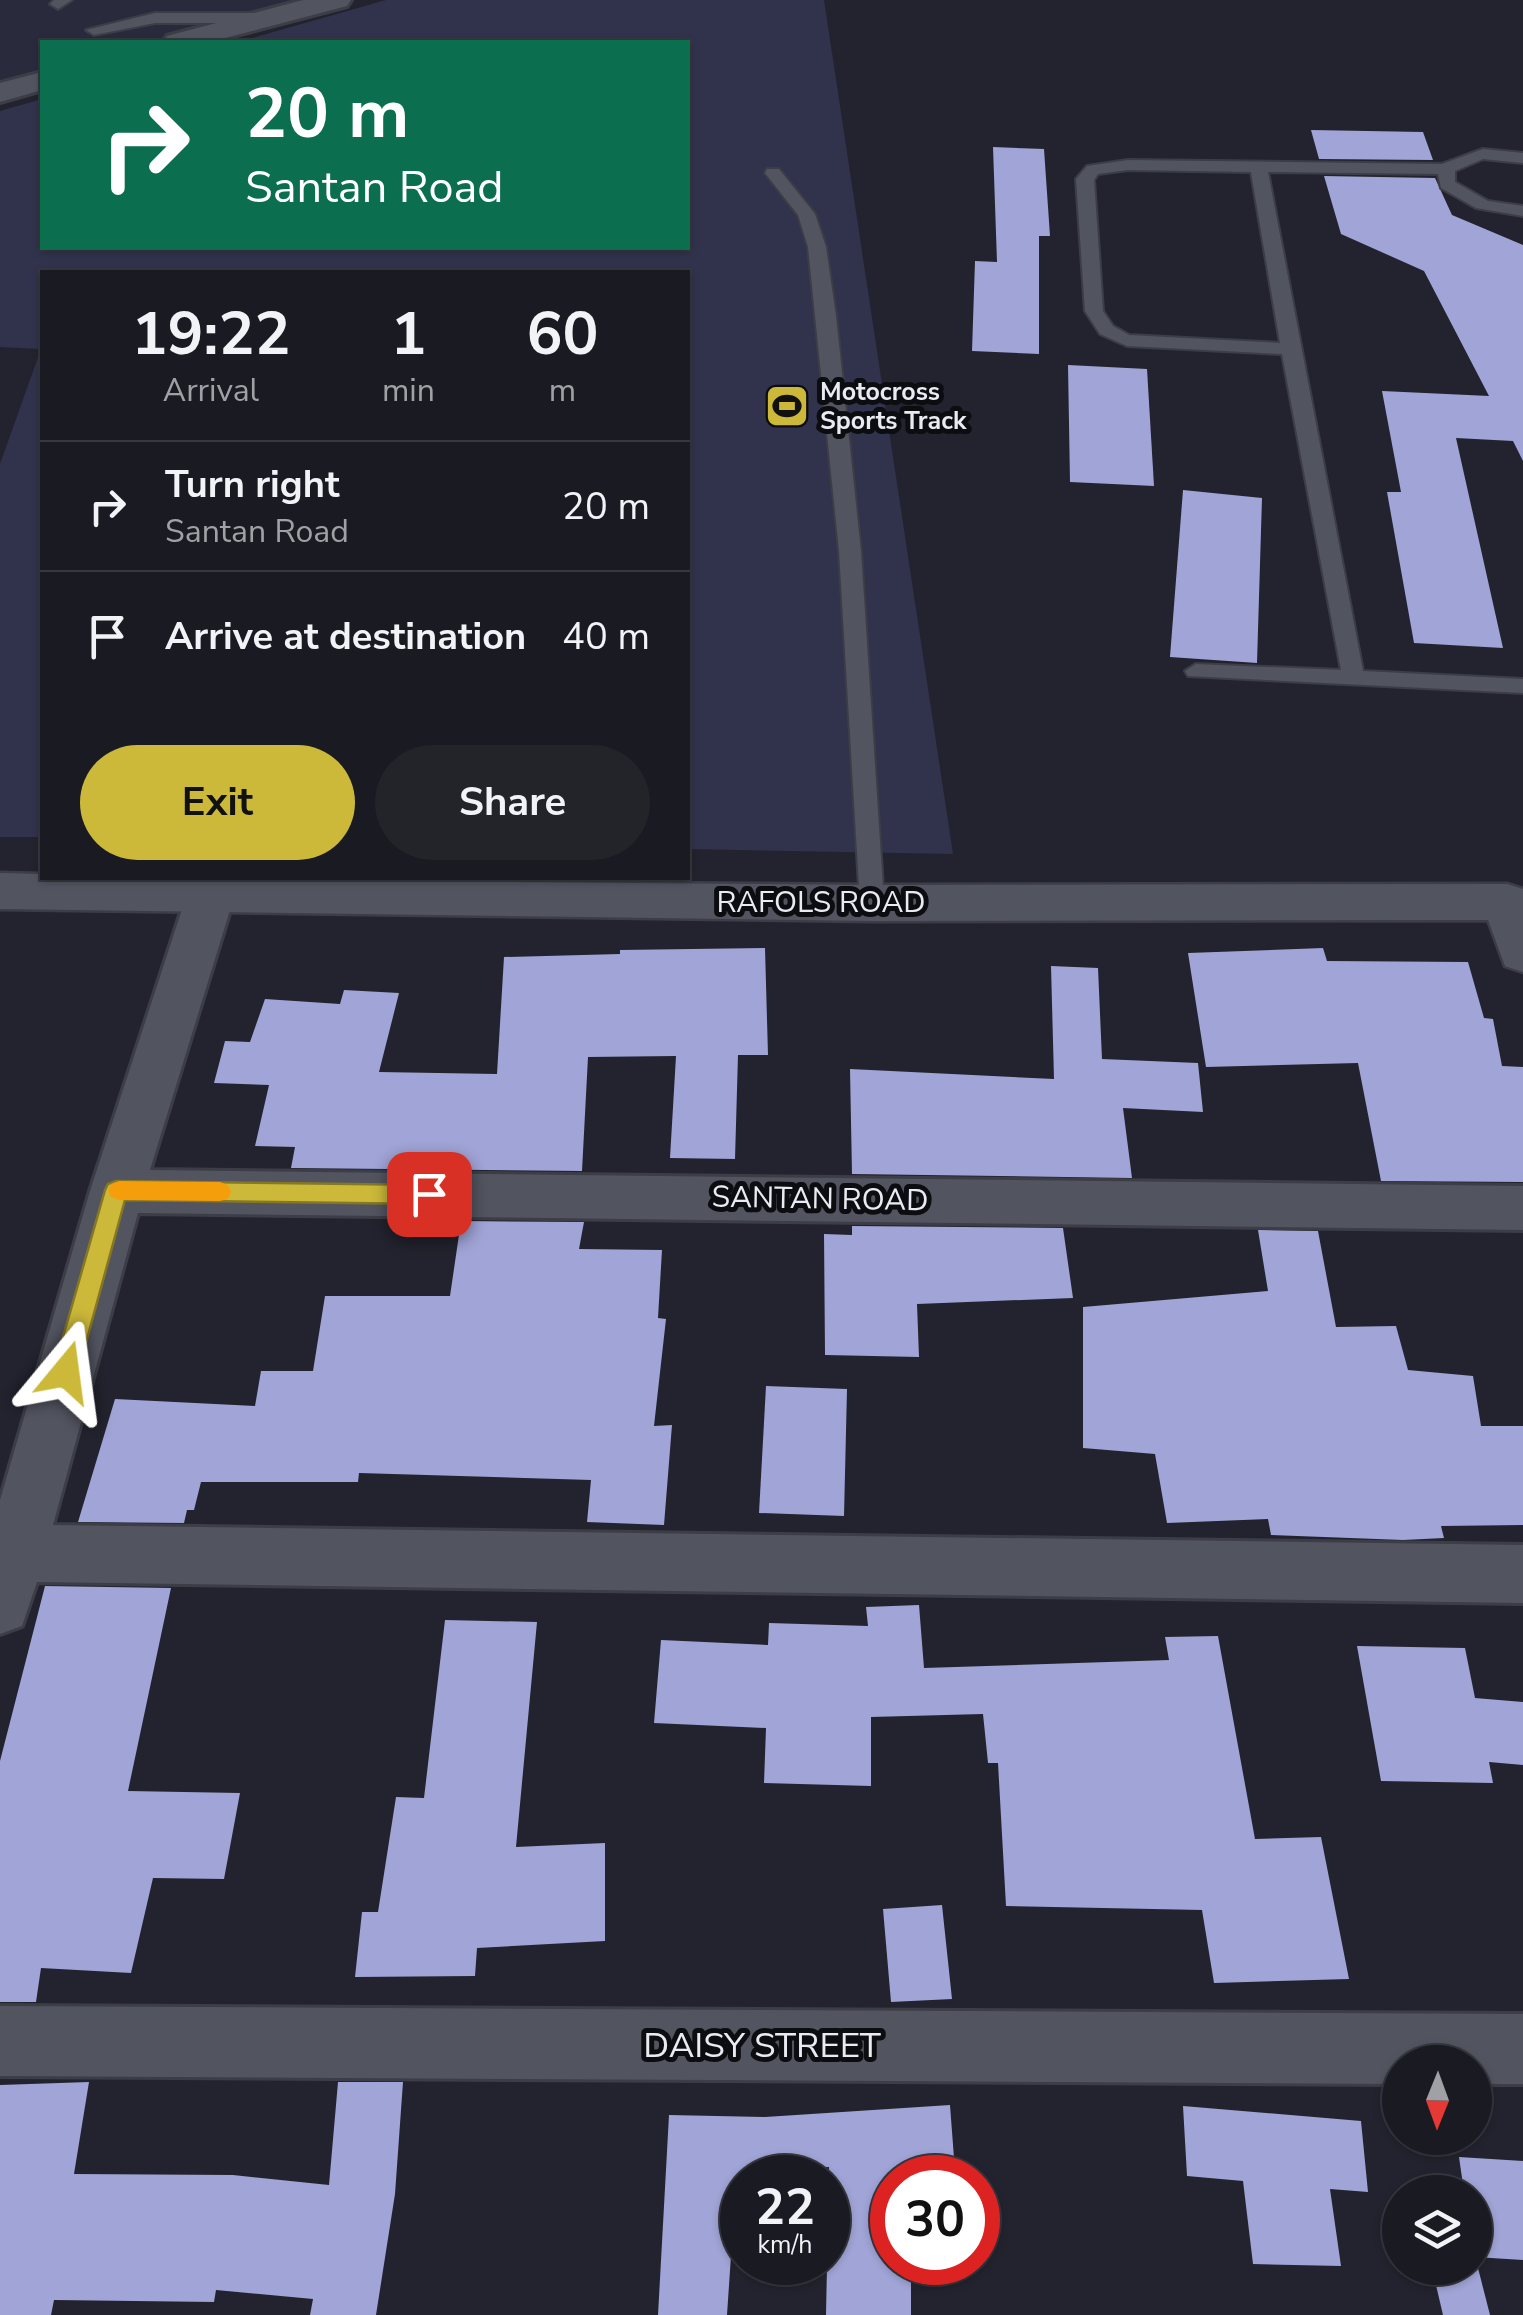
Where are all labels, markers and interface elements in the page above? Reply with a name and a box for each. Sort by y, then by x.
text: 20 m [245,66,409,162]
icon: right [80,80,210,210]
text: Santan Road [245,157,504,218]
text: 19:22 [132,293,290,375]
text: 1 [390,293,426,375]
text: 60 [526,293,598,375]
text: Arrival [163,369,259,412]
text: min [382,369,435,412]
text: m [549,369,576,412]
place label: Motocross Sports Track [820,375,967,438]
sports icon: Motocross Sports Track [764,383,810,429]
text: Turn right [165,459,340,510]
icon: right [80,479,135,534]
text: 20 m [562,481,650,532]
text: Santan Road [165,510,349,553]
icon: arrive [80,609,135,664]
text: Arrive at destination [165,611,526,662]
text: 40 m [562,611,650,662]
button: Exit [80,745,355,860]
button: Share [375,745,650,860]
street label: RAFOLS ROAD [716,882,926,923]
pin [387,1152,472,1237]
icon: arrive [402,1167,457,1222]
street label: SANTAN ROAD [711,1177,929,1221]
position arrow [14,1320,118,1424]
street label: DAISY STREET [643,2022,881,2069]
north arrow [1382,2045,1492,2155]
map controls [1382,2045,1492,2285]
speed limit sign: 30 [870,2155,1000,2285]
text: 22 [755,2173,815,2242]
button: layers [1382,2175,1492,2285]
text: km/h [757,2228,813,2262]

